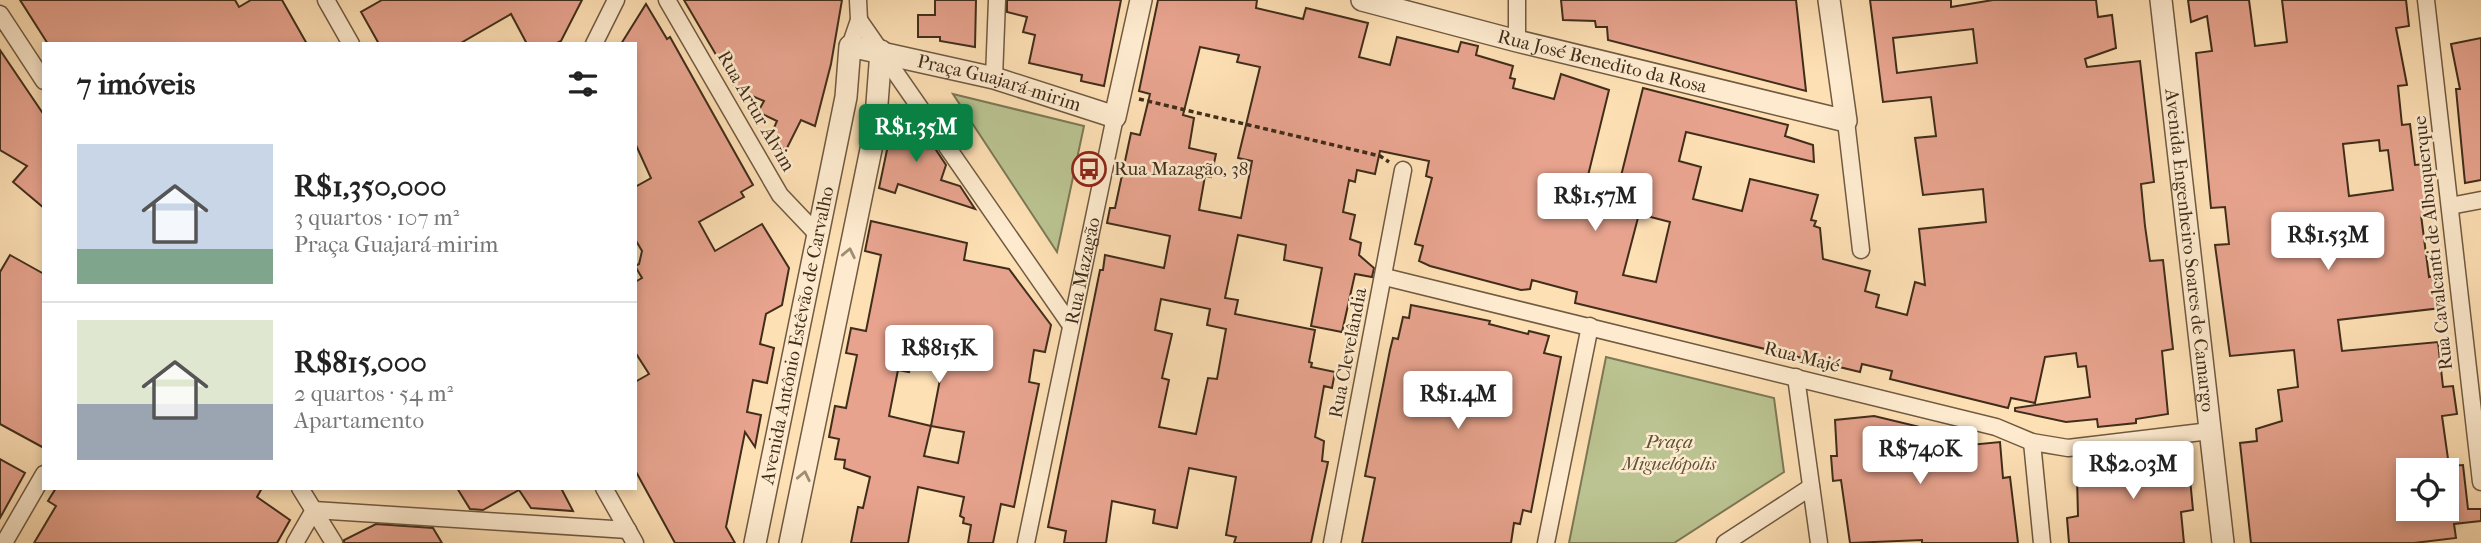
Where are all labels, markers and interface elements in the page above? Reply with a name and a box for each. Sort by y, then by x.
street label: Rua José Benedito da Rosa [1495,25,1709,98]
street label: Rua Artur Alvim [713,47,800,175]
street label: Praça Guajará-mirim [915,50,1084,116]
icon: filters [564,65,602,103]
text: 7 imóveis [77,67,195,102]
street label: Avenida Engenheiro Soares de Camargo [2160,87,2219,414]
pin: R$1.35M [851,104,981,164]
text: R$1.35M [875,113,957,140]
street label: Rua Cavalcanti de Albuquerque [2409,115,2457,371]
bus stop icon: Rua Mazagão, 38 [1070,150,1108,188]
place label: Rua Mazagão, 38 [1114,158,1248,180]
text: R$1,350,000 [294,169,447,204]
icon: home [133,172,217,256]
pin: R$1.57M [1530,174,1660,233]
text: R$1.57M [1553,182,1637,209]
street label: Avenida Antônio Estêvão de Carvalho [756,184,839,487]
text: 3 quartos · 107 m² [294,204,459,231]
pin: R$1.53M [2263,212,2393,272]
street label: Rua Mazagão [1061,215,1105,327]
text: R$1.53M [2287,221,2369,248]
text: Praça Guajará-mirim [294,231,498,258]
one-way arrow [841,247,856,259]
street label: Rua Clevelândia [1325,286,1371,420]
pin: R$815K [882,326,996,385]
text: R$815K [901,334,977,361]
street label: Rua Majé [1762,337,1842,377]
text: R$815,000 [294,345,427,380]
icon: home [133,348,217,432]
pin: R$1.4M [1401,372,1515,431]
text: 2 quartos · 54 m² [294,380,453,407]
text: R$1.4M [1419,380,1497,407]
text: Apartamento [294,407,424,434]
pin: R$740K [1863,426,1977,486]
park label: Praça Miguelópolis [1620,431,1717,475]
text: R$740K [1879,435,1961,462]
pin: R$2.03M [2068,442,2198,501]
text: R$2.03M [2089,450,2177,477]
map controls [2396,458,2459,521]
button: locate [2396,458,2459,521]
one-way arrow [795,470,810,482]

